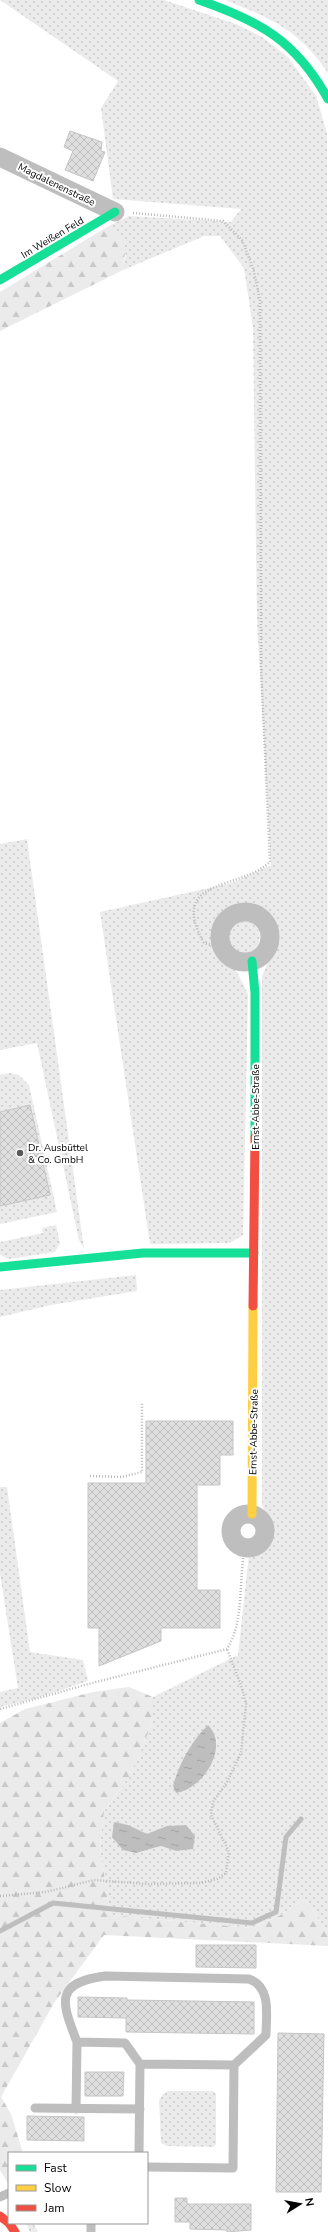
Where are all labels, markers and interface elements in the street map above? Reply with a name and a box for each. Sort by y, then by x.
street label: Magdalenenstraße [16,160,98,210]
street label: Im Weißen Feld [19,214,87,262]
street label: Ernst-Abbe-Straße [249,1064,263,1150]
place label: Dr. Ausbüttel & Co. GmbH [28,1141,88,1167]
marker: Dr. Ausbüttel & Co. GmbH [15,1148,25,1158]
street label: Ernst-Abbe-Straße [246,1389,262,1475]
legend [8,2152,148,2224]
text: Fast [44,2160,67,2176]
text: Slow [44,2180,72,2196]
north arrow [280,2184,320,2224]
text: N [301,2197,317,2208]
text: Jam [43,2200,65,2216]

